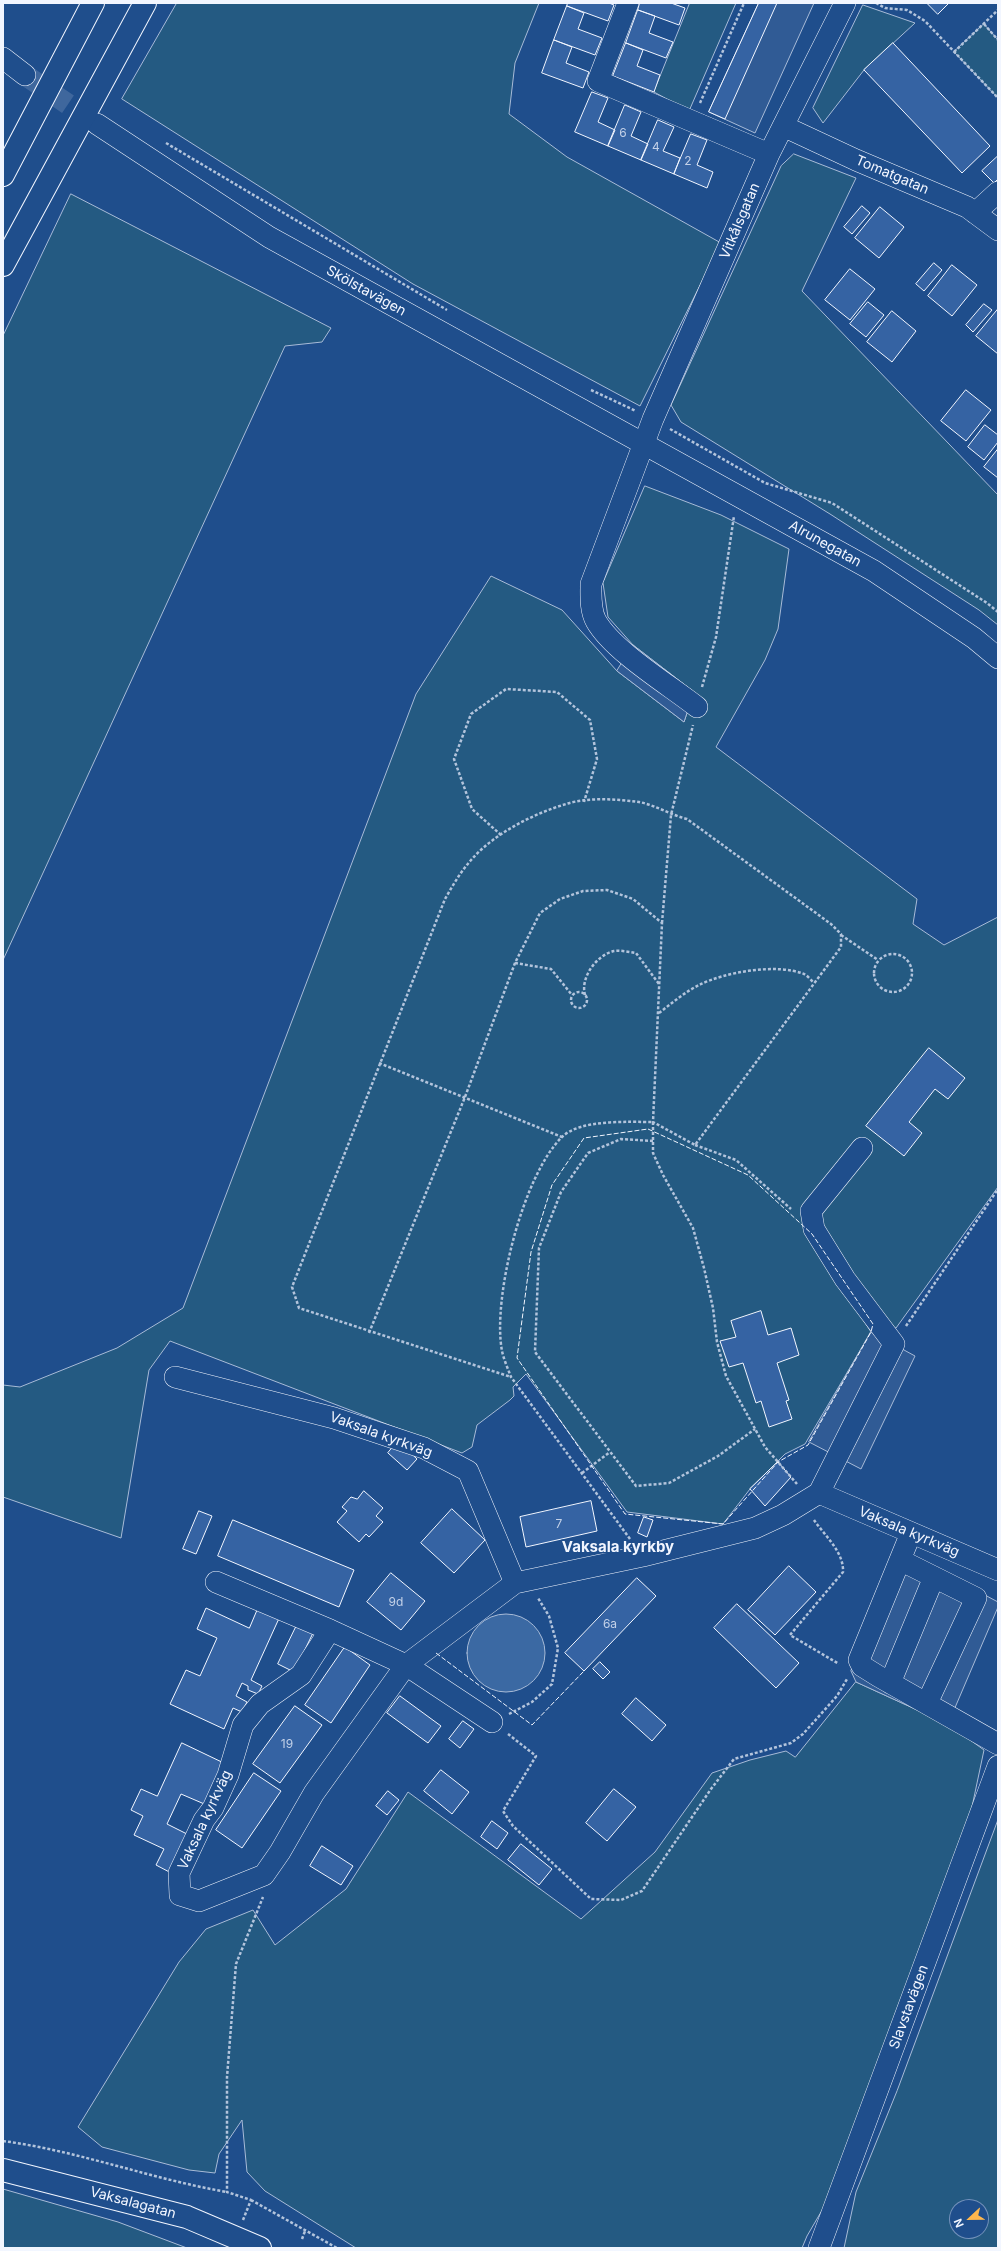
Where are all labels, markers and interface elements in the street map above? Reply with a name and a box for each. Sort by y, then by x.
house number: 6 [619,126,627,140]
house number: 4 [652,140,660,154]
street label: Tomatgatan [853,152,931,198]
house number: 2 [684,154,692,168]
street label: Vitkålsgatan [716,180,764,262]
street label: Skölstavägen [323,262,409,320]
street label: Alrunegatan [786,517,864,571]
street label: Vaksala kyrkväg [327,1409,435,1461]
street label: Vaksala kyrkväg [856,1503,962,1561]
house number: 7 [556,1517,562,1531]
district label: Vaksala kyrkby [562,1538,674,1556]
house number: 9d [389,1595,403,1609]
house number: 6a [603,1617,617,1631]
house number: 19 [281,1737,293,1751]
street label: Vaksala kyrkväg [175,1768,235,1872]
street label: Slavstavägen [886,1963,932,2051]
street label: Vaksalagatan [88,2183,178,2223]
north arrow [949,2199,989,2239]
text: N [951,2217,967,2230]

